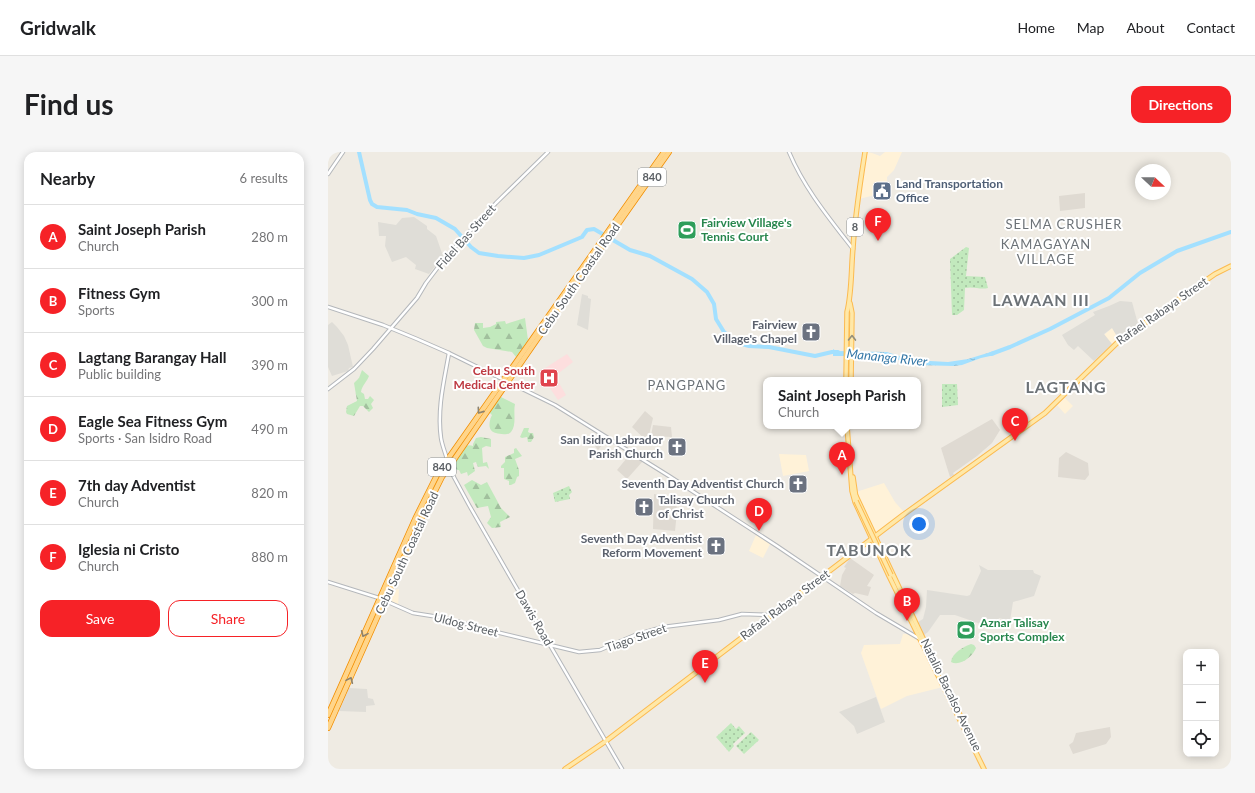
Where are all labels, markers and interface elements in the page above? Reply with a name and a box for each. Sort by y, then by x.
text: Gridwalk [20,16,96,39]
text: Home [1017,19,1055,36]
text: Map [1077,19,1104,36]
text: About [1126,19,1164,36]
text: Contact [1186,19,1235,36]
button: Directions [1131,86,1231,123]
text: Find us [24,87,114,121]
north arrow [1135,164,1171,200]
text: Nearby [40,168,95,189]
road number: 840 [638,168,666,186]
text: 6 results [240,170,288,186]
place label: Land Transportation Office [896,176,1003,205]
public building icon: Land Transportation Office [871,180,893,202]
street label: Fidel Bas Street [433,201,499,272]
pin: F [865,208,891,241]
place label: Fairview Village's Tennis Court [701,215,792,244]
district label: SELMA CRUSHER [1006,216,1122,232]
road number: 8 [847,218,863,236]
sports icon: Fairview Village's Tennis Court [676,219,698,241]
text: Saint Joseph Parish [78,220,206,238]
street label: Cebu South Coastal Road [534,220,623,338]
text: A [48,229,58,245]
text: 280 m [251,229,288,245]
district label: KAMAGAYAN VILLAGE [1001,236,1091,267]
text: Church [78,238,119,254]
street label: Rafael Rabaya Street [1113,273,1211,348]
text: Fitness Gym [78,284,160,302]
district label: LAWAAN III [992,290,1090,309]
text: B [49,293,57,309]
text: 300 m [251,293,288,309]
text: Sports [78,302,115,318]
place label: Fairview Village's Chapel [713,317,797,346]
church icon: Fairview Village's Chapel [800,321,822,343]
one-way arrow [848,335,856,341]
water label: Mananga River [846,345,929,369]
text: Lagtang Barangay Hall [78,348,226,366]
text: C [49,357,57,373]
text: 390 m [251,357,288,373]
place label: Cebu South Medical Center [454,363,536,392]
text: Public building [78,366,161,382]
hospital icon: Cebu South Medical Center [538,367,560,389]
district label: PANGPANG [648,377,726,393]
popup [763,377,921,429]
district label: LAGTANG [1025,377,1107,396]
text: Saint Joseph Parish [778,386,906,404]
text: Church [778,404,819,420]
one-way arrow [477,407,485,414]
pin: C [1002,408,1028,441]
text: Eagle Sea Fitness Gym [78,412,227,430]
text: D [48,421,58,437]
text: 490 m [251,421,288,437]
text: Sports · San Isidro Road [78,430,212,446]
place label: San Isidro Labrador Parish Church [560,432,664,461]
church icon: San Isidro Labrador Parish Church [666,436,688,458]
pin: A [829,442,855,475]
road number: 840 [428,458,456,476]
church icon: Seventh Day Adventist Church [787,473,809,495]
text: 7th day Adventist [78,476,196,494]
place label: Seventh Day Adventist Church [621,476,784,491]
text: E [49,485,57,501]
text: 820 m [251,485,288,501]
street label: Cebu South Coastal Road [372,489,442,616]
place label: Talisay Church of Christ [658,492,735,521]
text: Church [78,494,119,510]
church icon: Talisay Church of Christ [633,496,655,518]
pin: D [746,498,772,531]
your location [909,514,929,534]
place label: Seventh Day Adventist Reform Movement [581,531,703,560]
church icon: Seventh Day Adventist Reform Movement [705,535,727,557]
text: Iglesia ni Cristo [78,540,179,558]
district label: TABUNOK [826,540,912,559]
text: F [49,549,57,565]
text: 880 m [251,549,288,565]
text: Church [78,558,119,574]
street label: Rafael Rabaya Street [737,566,833,643]
street label: Dawis Road [512,587,556,648]
pin: B [894,588,920,621]
button: Save [40,600,160,637]
button: Share [168,600,288,637]
street label: Uldog Street [432,609,501,640]
place label: Aznar Talisay Sports Complex [979,615,1065,644]
sports icon: Aznar Talisay Sports Complex [955,619,977,641]
street label: Tiago Street [603,620,669,655]
one-way arrow [361,629,369,637]
street label: Natalio Bacalso Avenue [918,636,985,753]
map controls [1183,649,1219,757]
button: + [1183,649,1219,685]
pin: E [692,650,718,683]
one-way arrow [345,676,353,684]
button: − [1183,685,1219,721]
button: locate [1183,721,1219,757]

